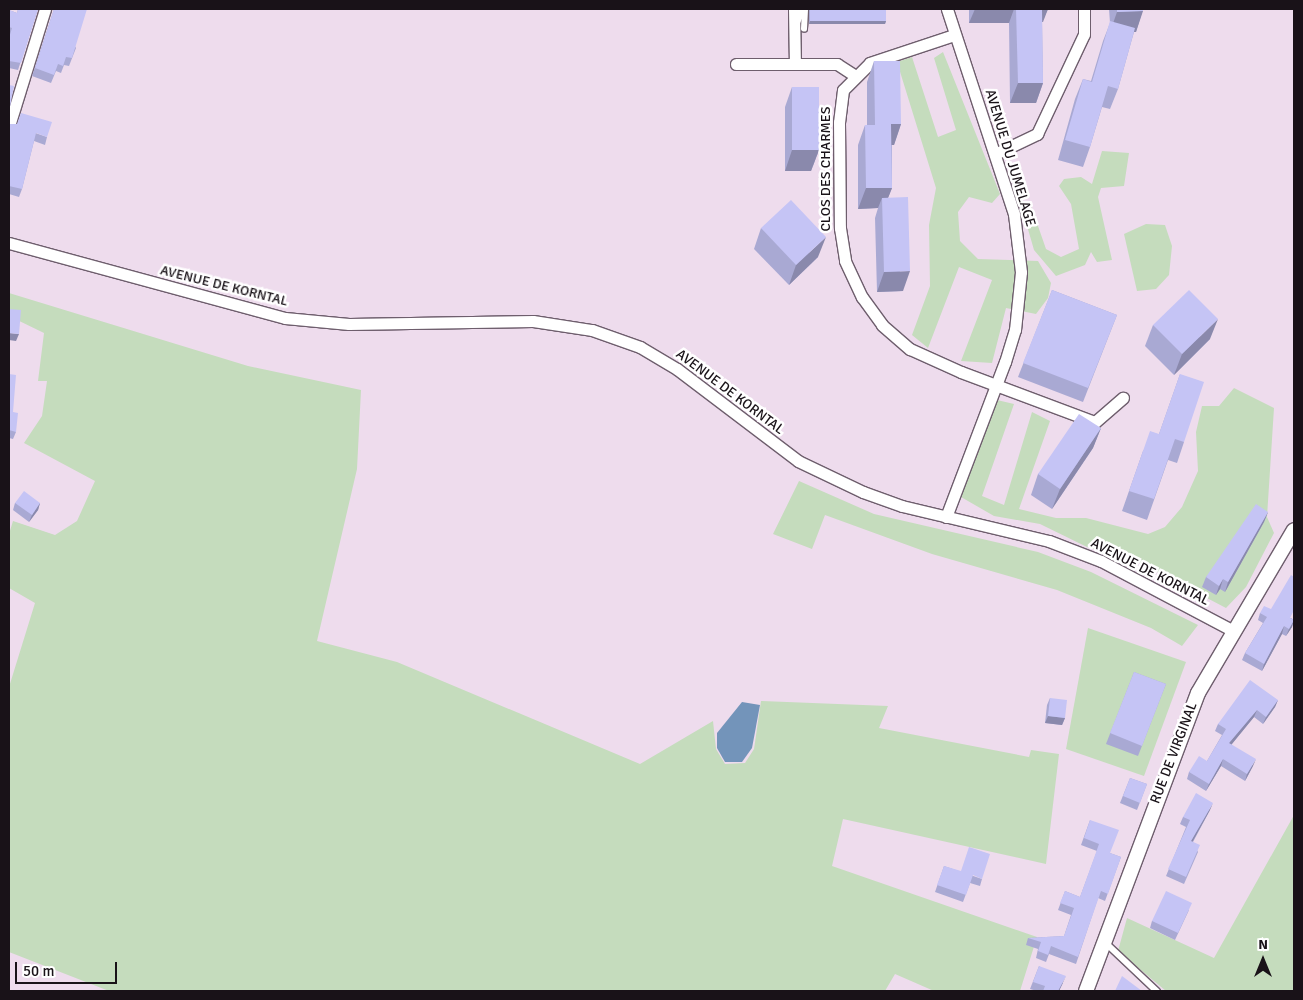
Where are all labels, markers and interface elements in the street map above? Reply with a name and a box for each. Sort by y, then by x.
street label: AVENUE DU JUMELAGE [981,87,1039,229]
street label: CLOS DES CHARMES [818,106,834,232]
street label: AVENUE DE KORNTAL [158,262,290,310]
street label: AVENUE DE KORNTAL [673,346,787,438]
street label: AVENUE DE KORNTAL [1088,535,1212,609]
street label: RUE DE VIRGINAL [1147,700,1201,806]
north arrow [1238,935,1288,985]
text: N [1258,936,1268,953]
scale bar [18,952,120,984]
text: 50 m [23,962,54,980]

